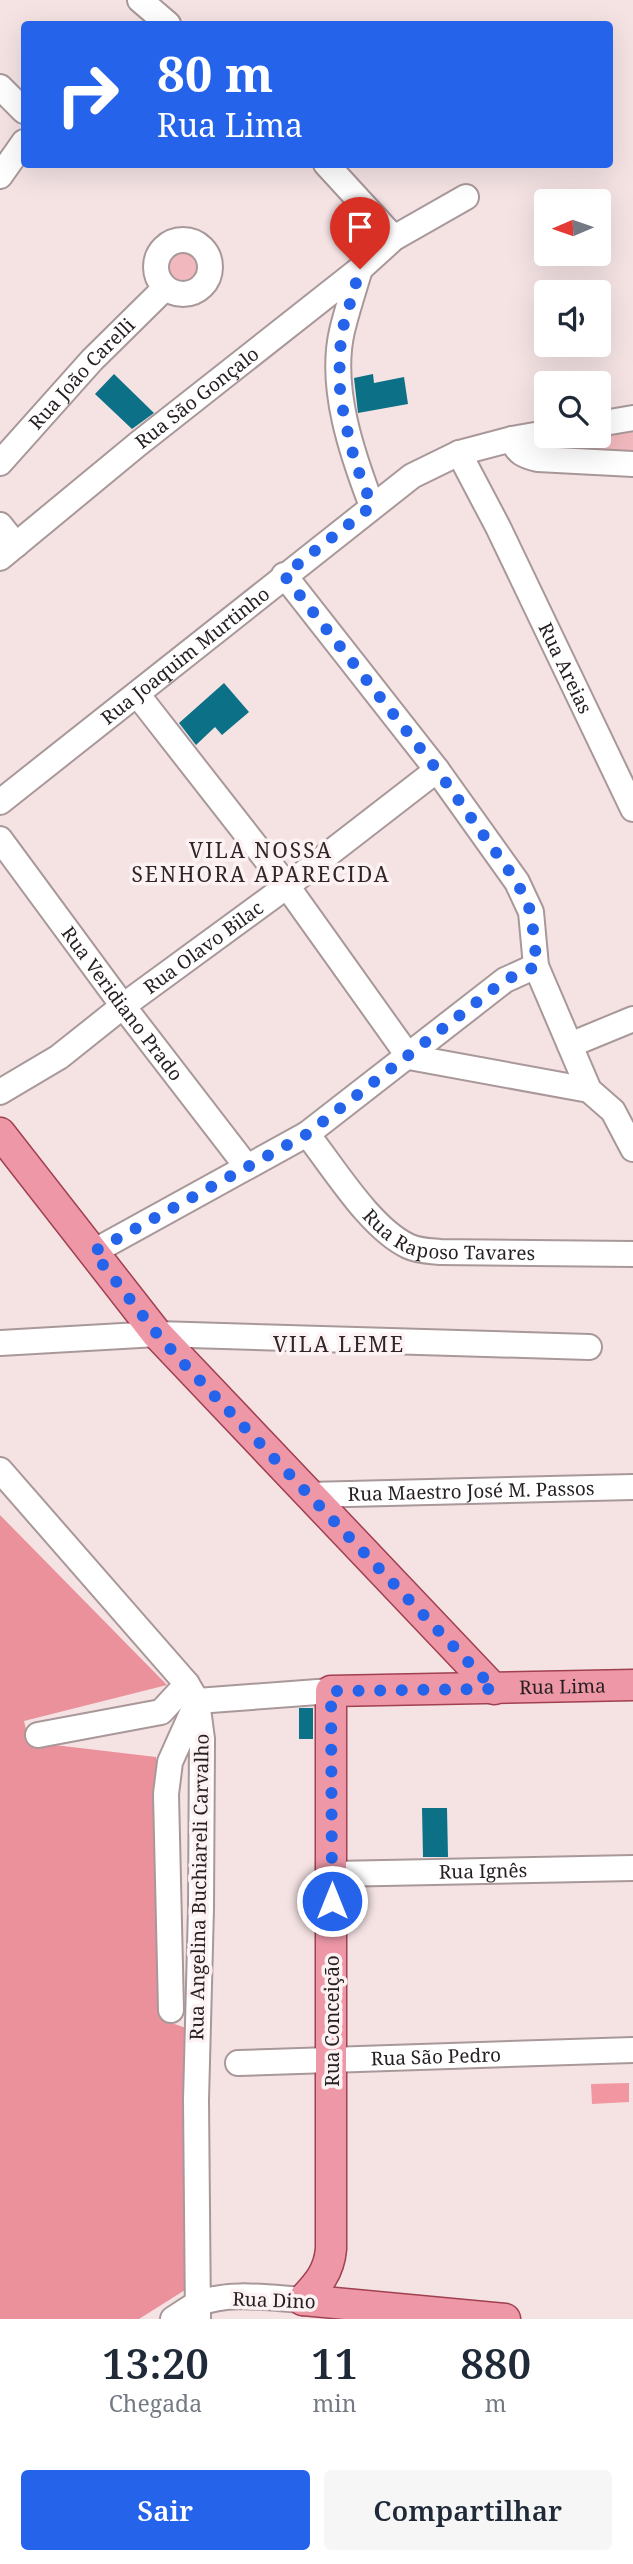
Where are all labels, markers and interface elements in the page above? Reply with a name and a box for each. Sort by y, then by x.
text: 80 m [157,40,273,106]
icon: right [42,49,133,140]
text: Rua Lima [157,103,303,146]
north arrow [534,189,611,266]
map controls [534,189,611,448]
pin [330,197,390,269]
icon: arrive [341,208,379,246]
button: sound [534,280,611,357]
street label: Rua João Carelli [23,312,140,435]
street label: Rua São Gonçalo [130,341,264,454]
button: search [534,371,611,448]
street label: Rua Joaquim Murtinho [95,581,275,730]
street label: Rua Areias [533,618,598,718]
district label: VILA NOSSA SENHORA APARECIDA [131,836,391,888]
street label: Rua Olavo Bilac [138,895,268,1000]
street label: Rua Veridiano Prado [56,921,189,1086]
street label: Rua Raposo Tavares [357,1203,535,1266]
district label: VILA LEME [273,1330,405,1358]
street label: Rua Maestro José M. Passos [347,1475,595,1507]
street label: Rua Lima [519,1673,606,1700]
street label: Rua Angelina Buchiareli Carvalho [183,1733,215,2041]
street label: Rua Ignês [439,1857,527,1885]
position arrow [295,1864,369,1938]
street label: Rua Conceição [319,1955,345,2087]
street label: Rua São Pedro [370,2041,501,2072]
street label: Rua Dino [232,2286,316,2314]
text: 13:20 [102,2334,209,2391]
text: 11 [311,2334,358,2391]
text: 880 [460,2334,531,2391]
text: Chegada [109,2387,202,2419]
text: min [313,2387,357,2419]
text: m [485,2387,506,2419]
button: Sair [21,2470,310,2550]
button: Compartilhar [324,2470,612,2550]

